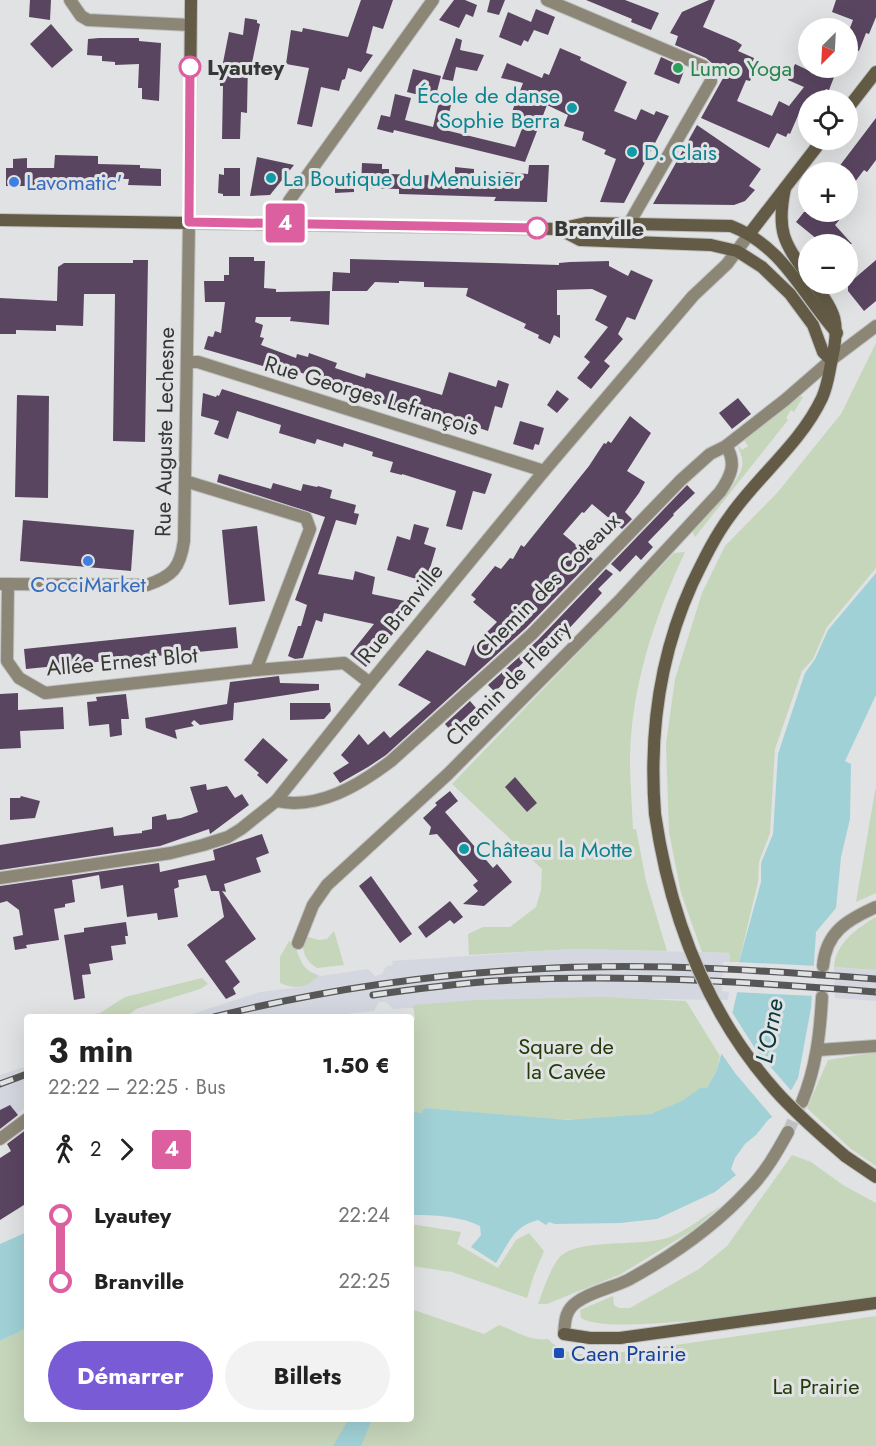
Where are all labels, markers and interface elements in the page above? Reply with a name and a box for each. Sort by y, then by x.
north arrow [798,18,858,78]
map controls [798,18,858,294]
place label: Lyautey [207,51,285,83]
place label: Lumo Yoga [690,52,792,84]
marker: Lyautey [179,56,201,78]
marker: Lumo Yoga [671,61,685,75]
place label: École de danse Sophie Berra [417,79,560,136]
button: locate [798,90,858,150]
marker: École de danse Sophie Berra [565,101,579,115]
place label: D. Clais [644,136,717,168]
marker: D. Clais [625,145,639,159]
place label: La Boutique du Menuisier [283,162,522,194]
button: + [798,162,858,222]
place label: Lavomatic' [26,166,123,198]
marker: La Boutique du Menuisier [264,171,278,185]
marker: Lavomatic' [7,175,21,189]
line badge: 4 [266,204,304,242]
text: 4 [278,208,292,238]
place label: Branville [554,212,644,244]
marker: Branville [526,217,548,239]
button: − [798,234,858,294]
street label: Rue Auguste Lechesne [146,327,182,537]
street label: Rue Georges Lefrançois [261,347,483,443]
street label: Chemin des Coteaux [467,505,627,665]
marker: CocciMarket [81,554,95,568]
street label: Rue Branville [350,556,450,670]
place label: CocciMarket [30,568,147,600]
street label: Chemin de Fleury [438,613,578,753]
street label: Allée Ernest Blot [45,638,200,684]
place label: Château la Motte [476,833,633,865]
marker: Château la Motte [457,842,471,856]
water label: L'Orne [746,996,792,1066]
text: 3 min [48,1027,134,1074]
park label: Square de la Cavée [518,1030,614,1087]
text: 1.50 € [322,1049,390,1081]
text: 22:22 – 22:25 · Bus [48,1073,225,1102]
icon: walk [48,1133,81,1166]
icon: forward [110,1133,143,1166]
text: 4 [164,1134,179,1164]
text: 2 [90,1135,101,1164]
text: Lyautey [94,1199,171,1231]
text: 22:24 [338,1201,390,1230]
text: Branville [94,1265,184,1297]
text: 22:25 [339,1267,390,1296]
place label: Caen Prairie [571,1337,686,1369]
button: Démarrer [48,1341,213,1410]
button: Billets [225,1341,390,1410]
marker: Caen Prairie [552,1346,566,1360]
park label: La Prairie [772,1370,860,1402]

